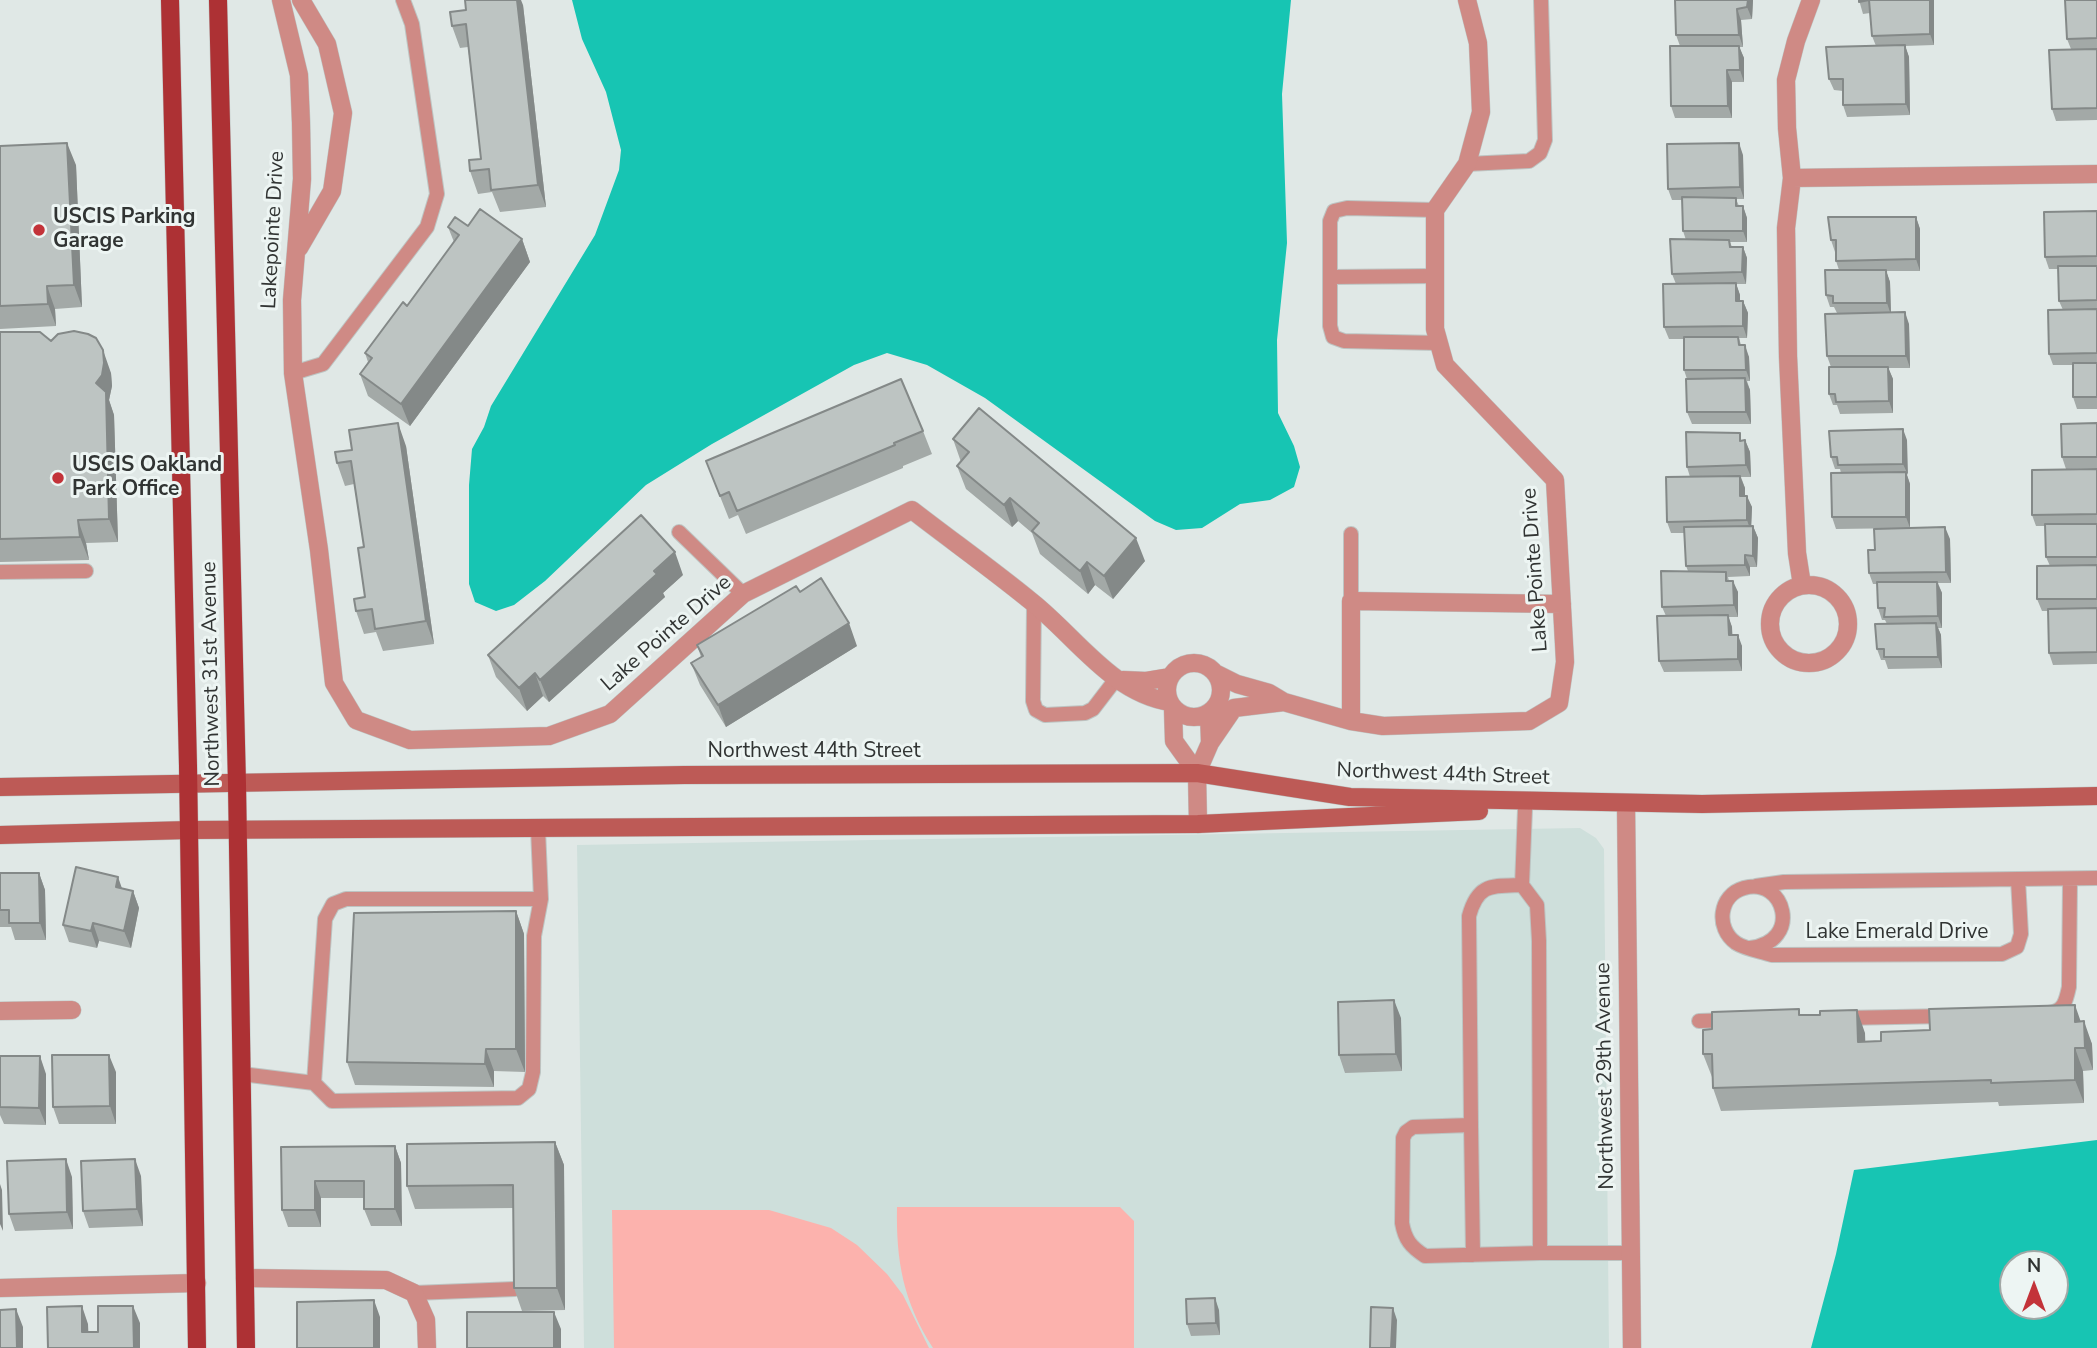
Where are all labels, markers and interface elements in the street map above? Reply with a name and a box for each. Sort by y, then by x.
street label: Lakepointe Drive [257,150,291,310]
place label: USCIS Parking Garage [53,205,195,255]
marker: USCIS Parking Garage [31,222,47,238]
place label: USCIS Oakland Park Office [72,453,222,503]
marker: USCIS Oakland Park Office [50,470,66,486]
street label: Lake Pointe Drive [1518,487,1554,653]
street label: Northwest 31st Avenue [197,561,227,787]
street label: Lake Pointe Drive [597,571,737,697]
street label: Northwest 44th Street [707,739,921,765]
street label: Northwest 44th Street [1336,759,1550,791]
street label: Lake Emerald Drive [1806,920,1988,946]
street label: Northwest 29th Avenue [1591,962,1621,1190]
north arrow [1999,1250,2069,1320]
text: N [2027,1253,2041,1279]

